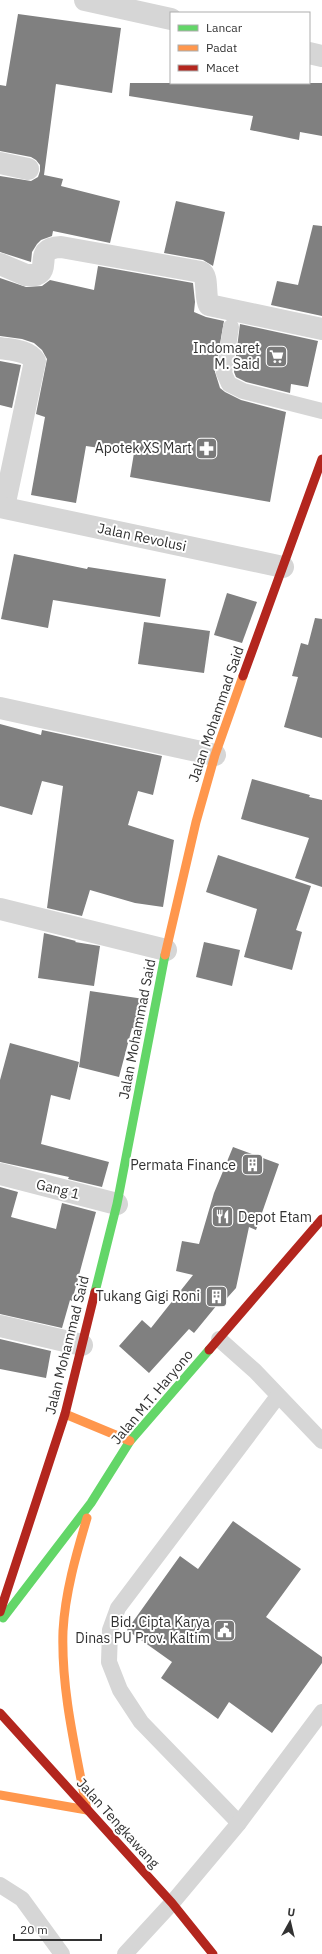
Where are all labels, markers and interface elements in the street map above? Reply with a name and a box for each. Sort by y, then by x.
legend [170,12,310,84]
text: Lancar [206,20,243,35]
text: Padat [206,40,237,55]
text: Macet [206,60,239,75]
place label: Indomaret M. Said [193,339,260,373]
supermarket icon: Indomaret M. Said [263,343,289,369]
pharmacy icon: Apotek XS Mart [194,435,220,461]
place label: Apotek XS Mart [95,439,192,457]
street label: Jalan Revolusi [96,519,188,555]
street label: Jalan Mohammad Said [184,644,248,784]
street label: Jalan Mohammad Said [115,957,159,1101]
building icon: Permata Finance [239,1152,265,1178]
place label: Permata Finance [130,1156,236,1174]
street label: Gang 1 [34,1175,82,1203]
restaurant icon: Depot Etam [210,1204,236,1230]
place label: Depot Etam [238,1208,312,1226]
street label: Jalan Mohammad Said [41,1274,93,1416]
building icon: Tukang Gigi Roni [203,1283,229,1309]
place label: Tukang Gigi Roni [96,1287,200,1305]
street label: Jalan M.T. Haryono [107,1346,197,1448]
place label: Bid. Cipta Karya Dinas PU Prov. Kaltim [75,1613,211,1647]
public building icon: Bid. Cipta Karya Dinas PU Prov. Kaltim [212,1617,238,1643]
street label: Jalan Tengkawang [73,1774,164,1872]
north arrow [270,1902,310,1942]
text: U [287,1905,296,1920]
scale bar [14,1916,101,1942]
text: 20 m [20,1922,48,1937]

